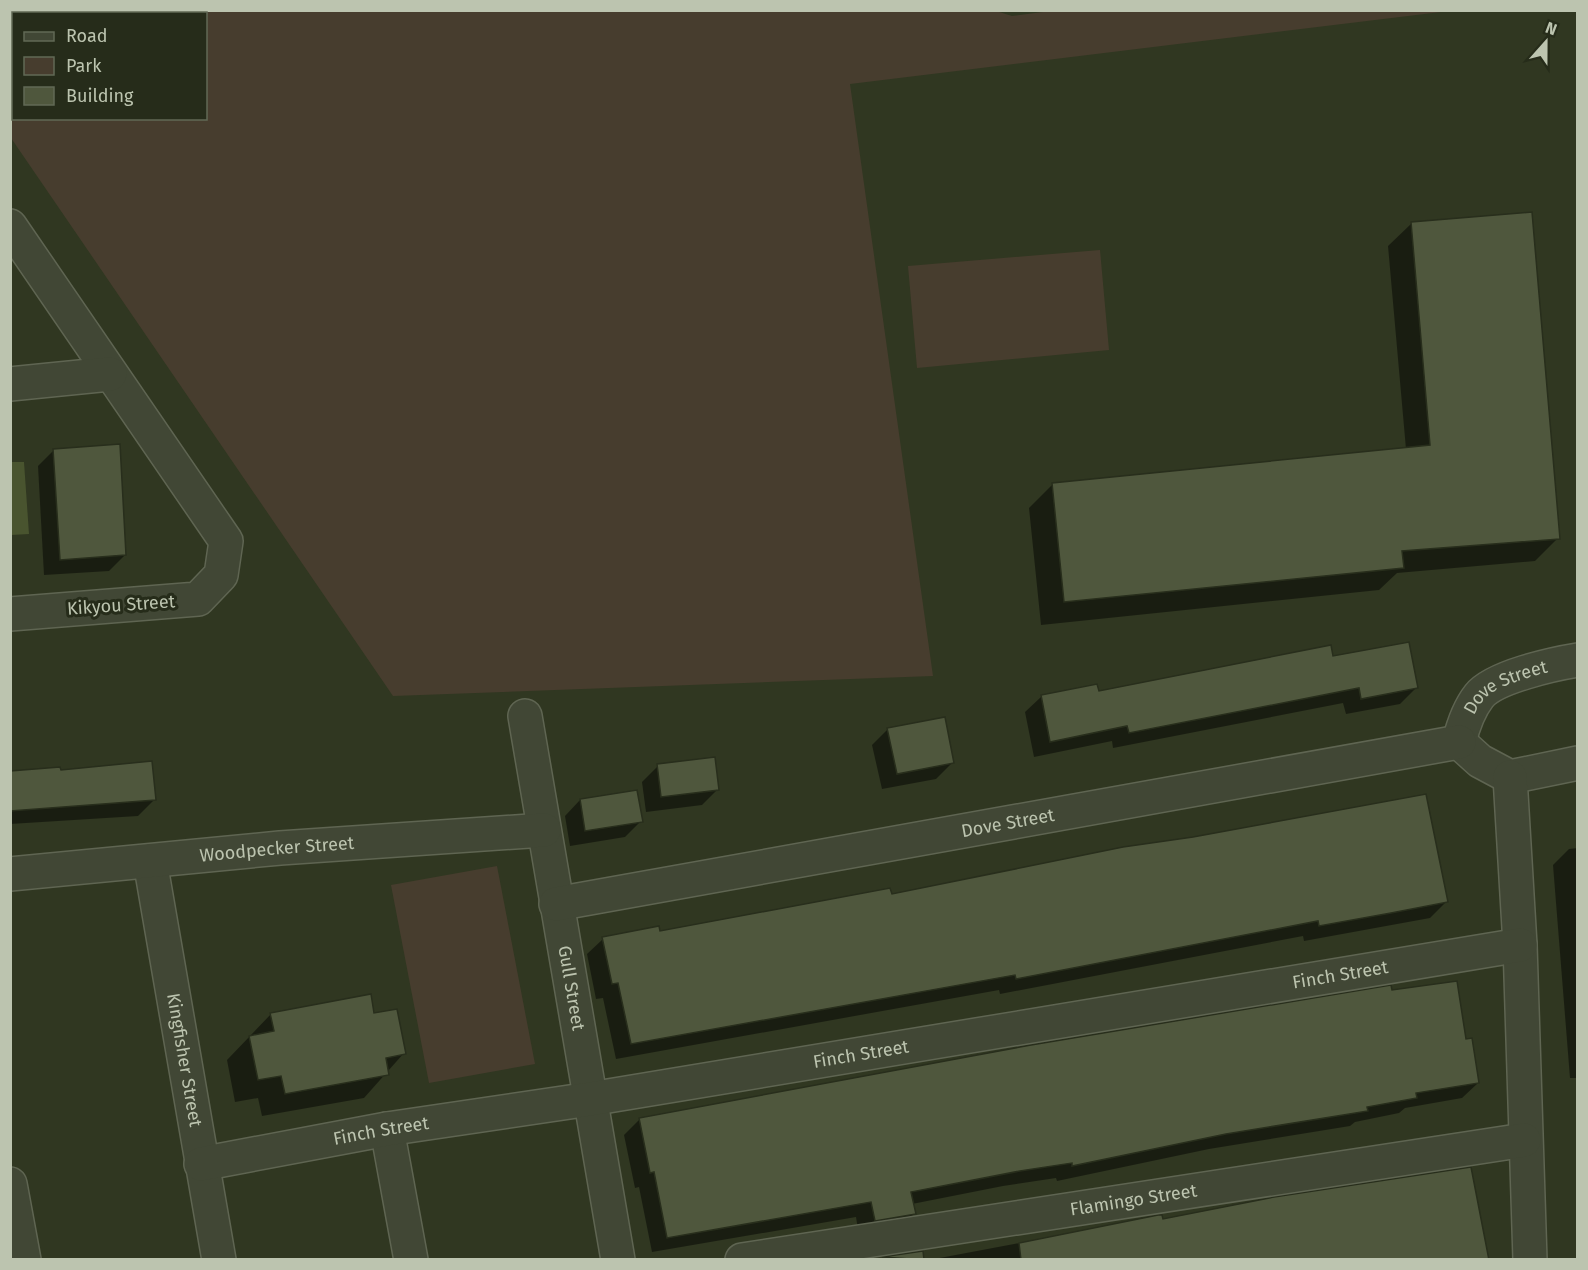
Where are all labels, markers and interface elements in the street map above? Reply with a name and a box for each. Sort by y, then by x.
legend [12,12,207,120]
north arrow [1516,12,1576,72]
text: N [1543,18,1560,39]
text: Road [66,25,108,47]
text: Park [66,55,102,77]
text: Building [66,85,134,107]
street label: Kikyou Street [66,590,176,620]
street label: Dove Street [1459,656,1550,718]
street label: Dove Street [959,804,1057,842]
street label: Woodpecker Street [199,832,355,867]
street label: Gull Street [553,944,590,1033]
street label: Finch Street [1291,956,1390,994]
street label: Kingfisher Street [162,991,207,1129]
street label: Finch Street [811,1035,911,1073]
street label: Finch Street [331,1112,431,1150]
street label: Flamingo Street [1069,1179,1199,1221]

